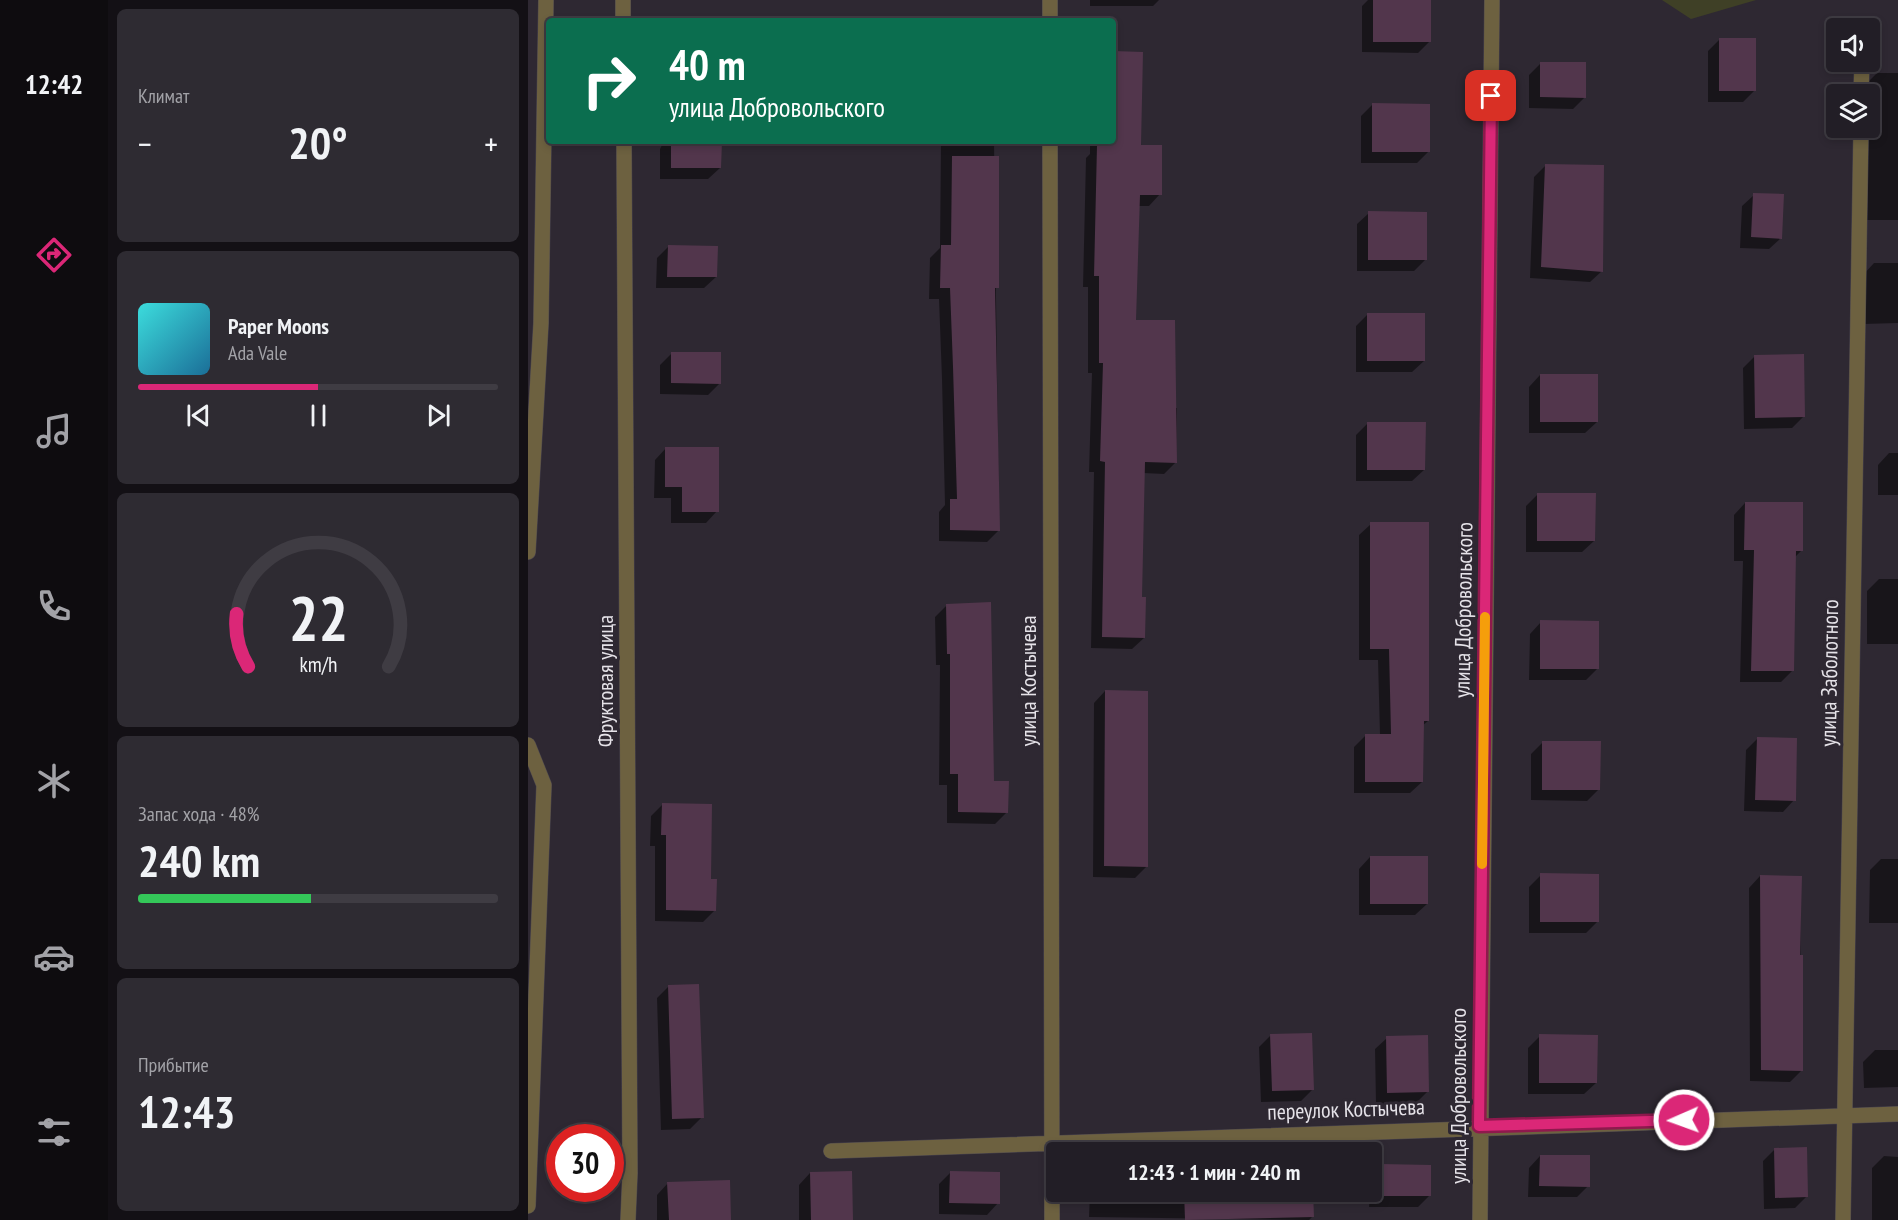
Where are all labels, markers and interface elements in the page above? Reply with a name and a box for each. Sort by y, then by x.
map controls [1826,18,1880,138]
button: sound [1826,18,1880,72]
text: 40 m [669,37,746,92]
icon: right [570,42,648,120]
text: 12:42 [25,67,83,101]
pin [1465,70,1516,121]
icon: arrive [1474,79,1507,112]
text: Климат [138,83,189,109]
button: layers [1826,84,1880,138]
text: улица Добровольского [669,90,885,124]
text: 20° [288,113,348,171]
text: − [138,122,152,165]
text: + [484,122,498,165]
icon: directions [33,234,75,276]
text: Paper Moons [228,312,329,340]
text: Ada Vale [228,340,287,366]
icon: previous [182,399,215,432]
icon: pause [302,399,335,432]
icon: next [422,399,455,432]
icon: music [33,410,75,452]
street label: улица Добровольского [1447,522,1479,698]
text: 22 [288,577,348,658]
icon: phone [33,585,75,627]
street label: улица Заболотного [1814,599,1844,747]
street label: Фруктовая улица [591,615,619,747]
street label: улица Костычева [1014,615,1042,747]
text: km/h [299,650,337,678]
icon: climate [33,760,75,802]
text: Запас хода · 48% [138,801,259,827]
text: 240 km [138,831,260,889]
icon: car [33,936,75,978]
street label: улица Добровольского [1444,1008,1472,1184]
text: Прибытие [138,1052,209,1078]
text: 12:43 [138,1082,235,1140]
position arrow [1652,1088,1716,1152]
street label: переулок Костычева [1267,1092,1425,1126]
icon: filters [33,1111,75,1153]
speed limit sign: 30 [546,1124,624,1202]
text: 12:43 · 1 мин · 240 m [1128,1158,1300,1186]

